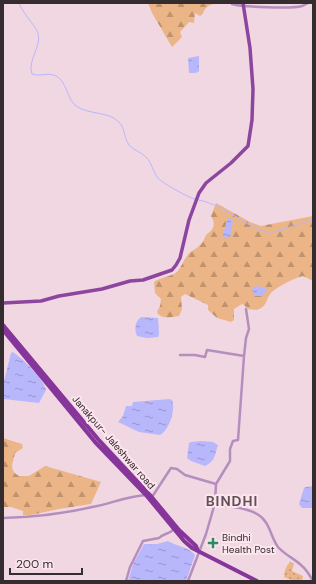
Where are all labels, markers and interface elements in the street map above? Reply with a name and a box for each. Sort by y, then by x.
street label: Janakpur- Jaleshwar road [69,393,158,492]
district label: BINDHI [206,492,258,510]
place label: Bindhi Health Post [222,531,275,556]
marker: Bindhi Health Post [207,537,219,549]
scale bar [10,550,82,576]
text: 200 m [16,556,53,572]

